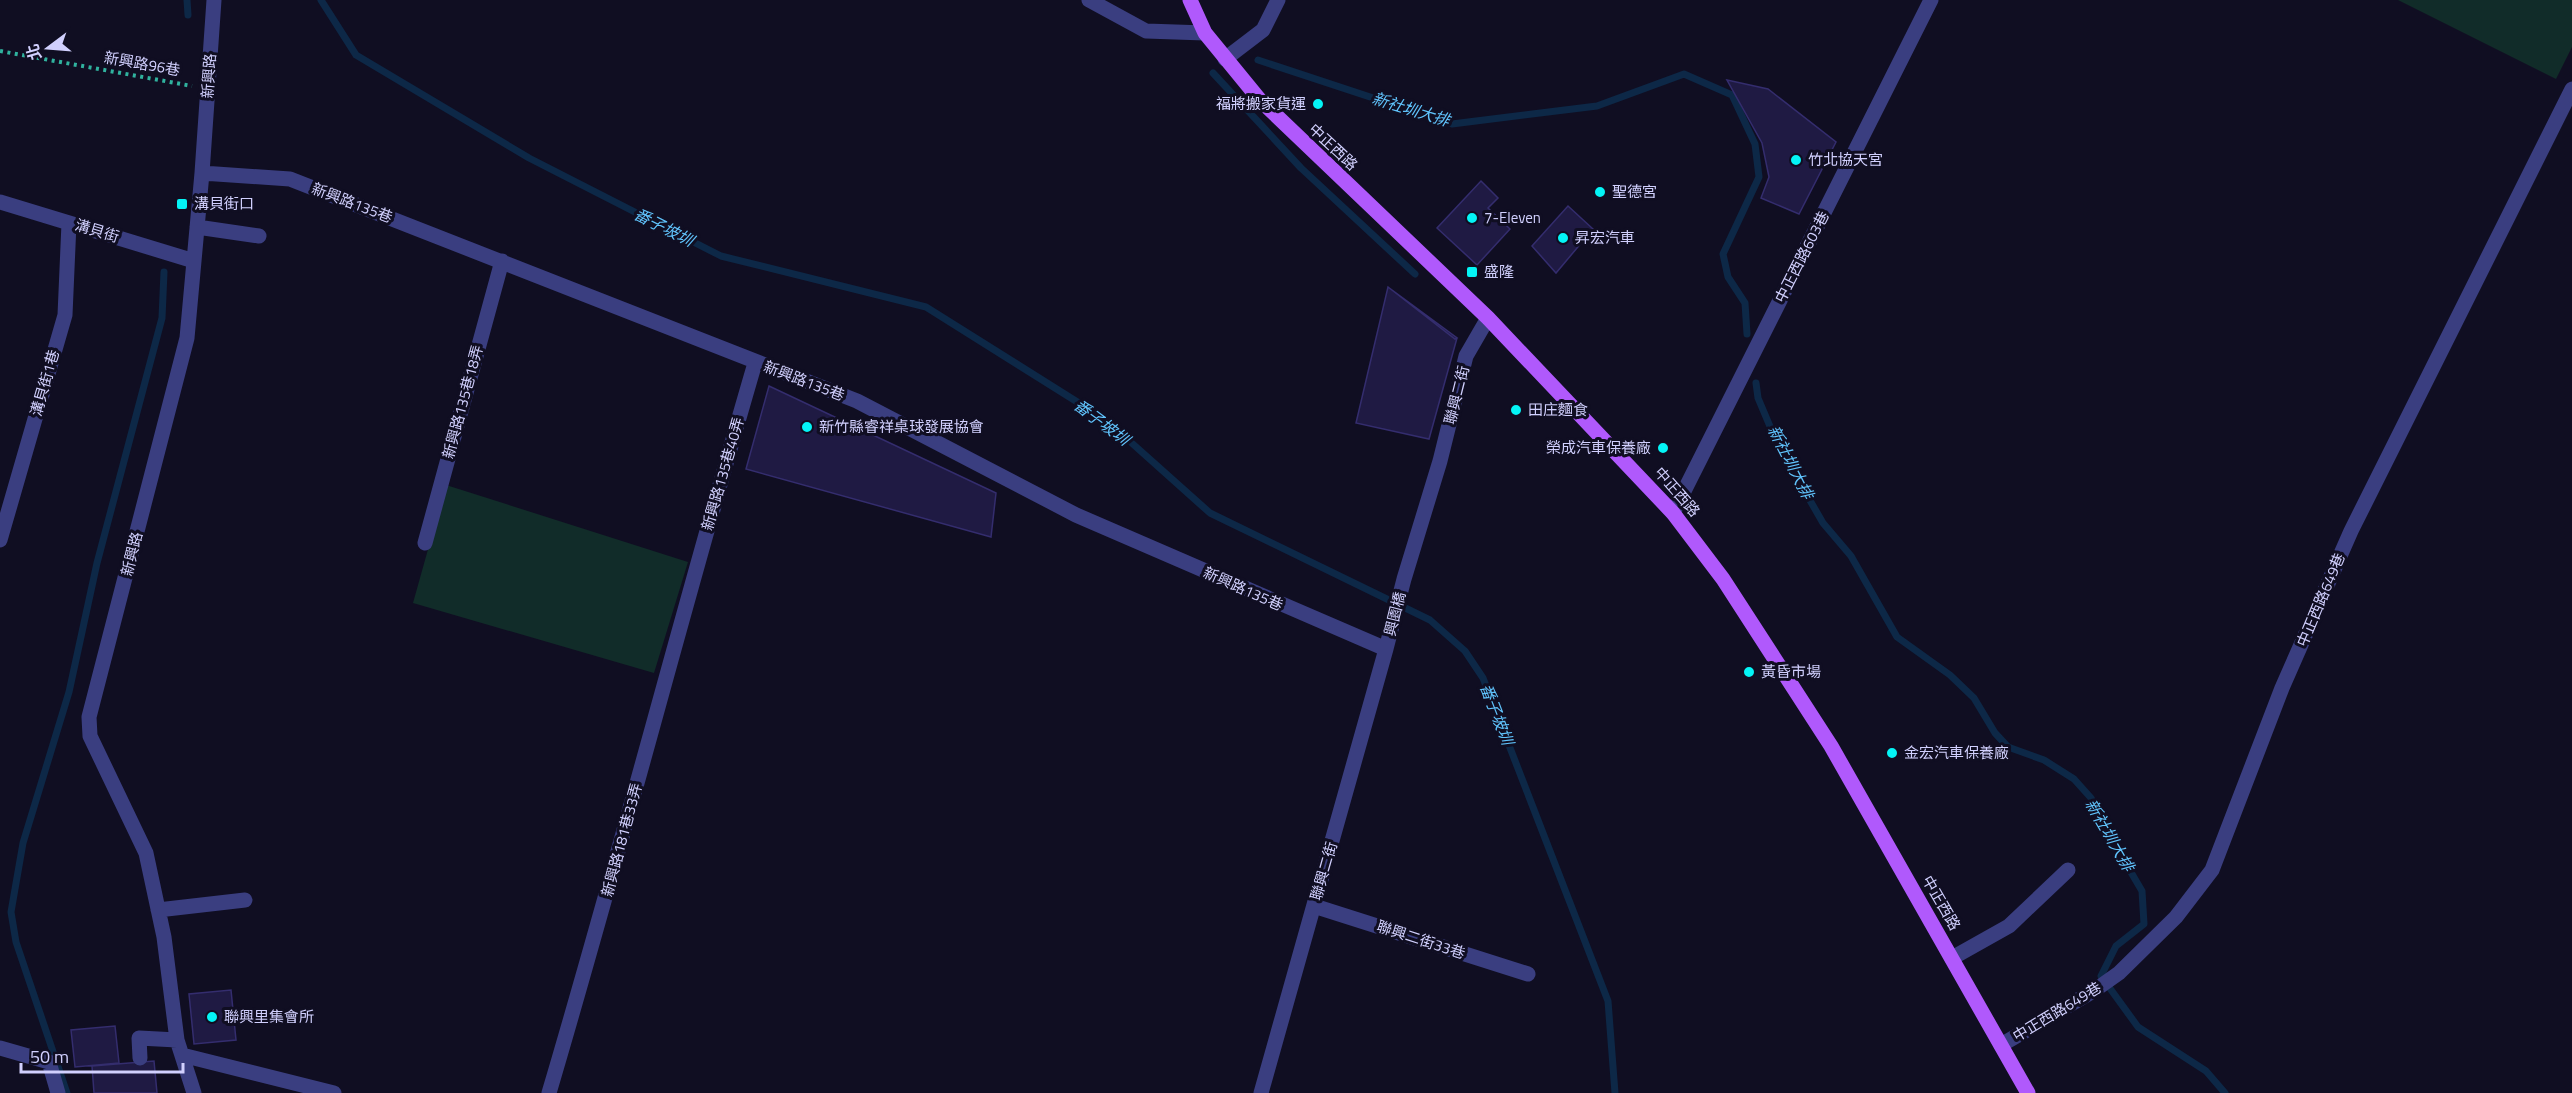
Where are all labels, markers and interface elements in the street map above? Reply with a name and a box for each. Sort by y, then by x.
north arrow [18,18,78,78]
text: 北 [20,41,47,63]
street label: 新興路96巷 [102,46,182,82]
street label: 新興路 [195,53,222,99]
water label: 新社圳大排 [1369,86,1455,133]
place label: 福將搬家貨運 [1216,92,1306,115]
marker: 福將搬家貨運 [1311,97,1325,111]
street label: 中正西路 [1304,118,1363,176]
place label: 竹北協天宮 [1808,148,1883,171]
marker: 竹北協天宮 [1789,153,1803,167]
street label: 新興路135巷 [308,177,396,229]
place label: 聖德宮 [1612,180,1657,203]
marker: 聖德宮 [1593,185,1607,199]
place label: 溝貝街口 [194,192,254,215]
marker: 溝貝街口 [175,197,189,211]
water label: 番子坡圳 [630,202,700,253]
place label: 7-Eleven [1484,206,1541,229]
street label: 中正西路603巷 [1769,207,1835,307]
marker: 7-Eleven [1465,211,1479,225]
street label: 溝貝街 [72,213,122,248]
place label: 昇宏汽車 [1575,226,1635,249]
marker: 昇宏汽車 [1556,231,1570,245]
place label: 盛隆 [1484,260,1514,283]
marker: 盛隆 [1465,265,1479,279]
street label: 新興路135巷18弄 [436,342,489,461]
street label: 溝貝街1巷 [24,347,65,419]
street label: 新興路135巷 [760,355,848,407]
street label: 聯興二街 [1438,363,1475,427]
water label: 番子坡圳 [1069,393,1136,452]
place label: 田庄麵食 [1528,398,1588,421]
marker: 田庄麵食 [1509,403,1523,417]
street label: 新興路135巷40弄 [695,414,750,533]
place label: 新竹縣睿祥桌球發展協會 [819,415,984,438]
marker: 新竹縣睿祥桌球發展協會 [800,420,814,434]
water label: 新社圳大排 [1762,421,1821,505]
place label: 榮成汽車保養廠 [1546,436,1651,459]
marker: 榮成汽車保養廠 [1656,441,1670,455]
street label: 中正西路 [1649,461,1706,522]
street label: 新興路 [115,529,148,579]
street label: 中正西路649巷 [2290,549,2351,650]
street label: 新興路135巷 [1200,561,1287,616]
street label: 興園橋 [1378,589,1411,639]
place label: 黃昏市場 [1761,660,1821,683]
marker: 黃昏市場 [1742,665,1756,679]
water label: 番子坡圳 [1474,680,1520,750]
place label: 金宏汽車保養廠 [1904,741,2009,764]
marker: 金宏汽車保養廠 [1885,746,1899,760]
street label: 新興路181巷33弄 [595,780,648,899]
water label: 新社圳大排 [2080,794,2141,877]
street label: 聯興二街 [1304,839,1343,903]
street label: 中正西路 [1916,871,1966,934]
street label: 聯興二街33巷 [1374,914,1468,965]
street label: 中正西路649巷 [2008,976,2106,1047]
place label: 聯興里集會所 [224,1005,314,1028]
marker: 聯興里集會所 [205,1010,219,1024]
scale bar [21,1036,183,1074]
text: 50 m [30,1043,69,1070]

